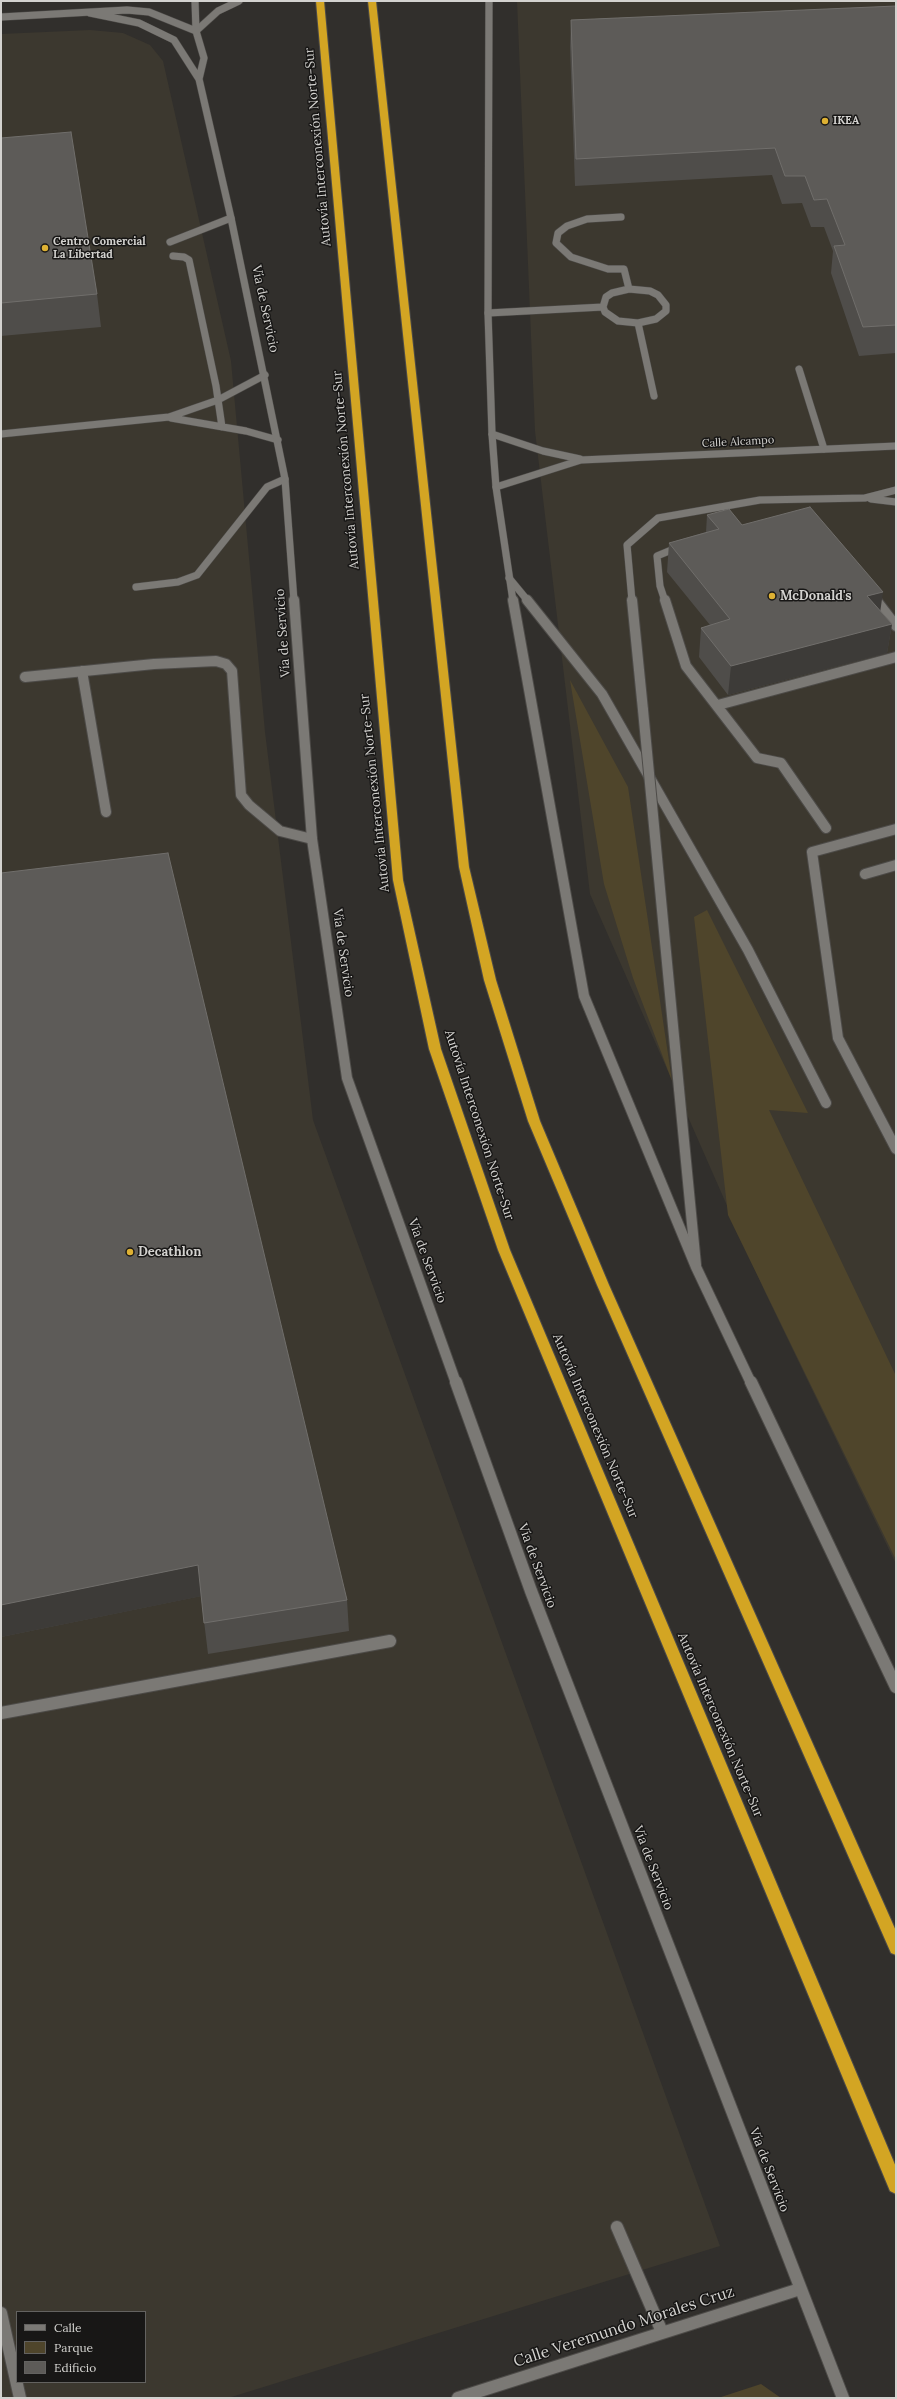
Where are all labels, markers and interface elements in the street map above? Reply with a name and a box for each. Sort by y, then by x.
street label: Autovía Interconexión Norte-Sur [302,47,334,247]
place label: IKEA [833,114,859,128]
marker: IKEA [820,116,830,126]
place label: Centro Comercial La Libertad [53,235,146,261]
marker: Centro Comercial La Libertad [40,243,50,253]
street label: Vía de Servicio [248,264,282,354]
street label: Autovía Interconexión Norte-Sur [330,370,362,570]
street label: Calle Alcampo [701,434,775,450]
street label: Vía de Servicio [272,588,294,678]
place label: McDonald's [780,588,852,604]
marker: McDonald's [767,591,777,601]
street label: Autovía Interconexión Norte-Sur [357,693,393,893]
street label: Vía de Servicio [329,908,357,998]
street label: Autovía Interconexión Norte-Sur [441,1028,517,1222]
street label: Vía de Servicio [404,1217,450,1305]
place label: Decathlon [138,1244,202,1260]
marker: Decathlon [125,1247,135,1257]
street label: Autovía Interconexión Norte-Sur [549,1331,641,1521]
street label: Vía de Servicio [514,1522,560,1610]
street label: Autovía Interconexión Norte-Sur [674,1630,766,1820]
street label: Vía de Servicio [630,1824,676,1912]
street label: Vía de Servicio [746,2126,792,2214]
street label: Calle Veremundo Morales Cruz [511,2282,737,2372]
legend [16,2311,146,2383]
text: Calle [54,2320,82,2335]
text: Parque [54,2340,93,2355]
text: Edificio [54,2360,96,2375]

